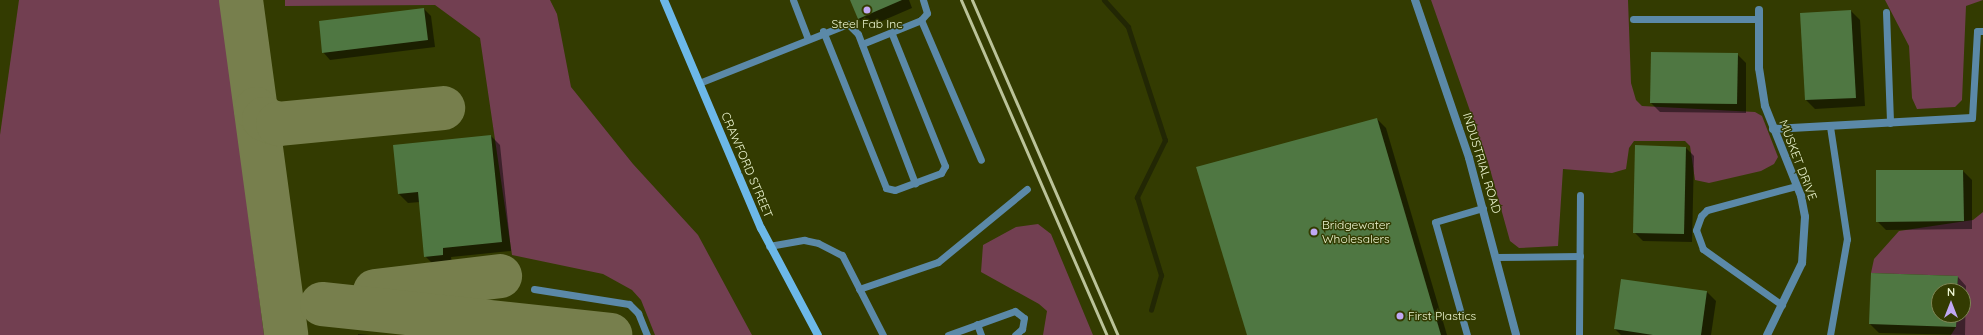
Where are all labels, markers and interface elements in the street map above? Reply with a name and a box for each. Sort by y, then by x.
marker: Steel Fab Inc [862,5,872,15]
place label: Steel Fab Inc [832,17,902,31]
street label: CRAWFORD STREET [718,110,776,220]
street label: INDUSTRIAL ROAD [1460,111,1504,215]
street label: MUSKET DRIVE [1776,118,1820,202]
place label: Bridgewater Wholesalers [1322,218,1390,246]
marker: Bridgewater Wholesalers [1309,227,1319,237]
north arrow [1931,283,1971,323]
text: N [1947,285,1955,299]
place label: First Plastics [1408,309,1476,323]
marker: First Plastics [1395,311,1405,321]

